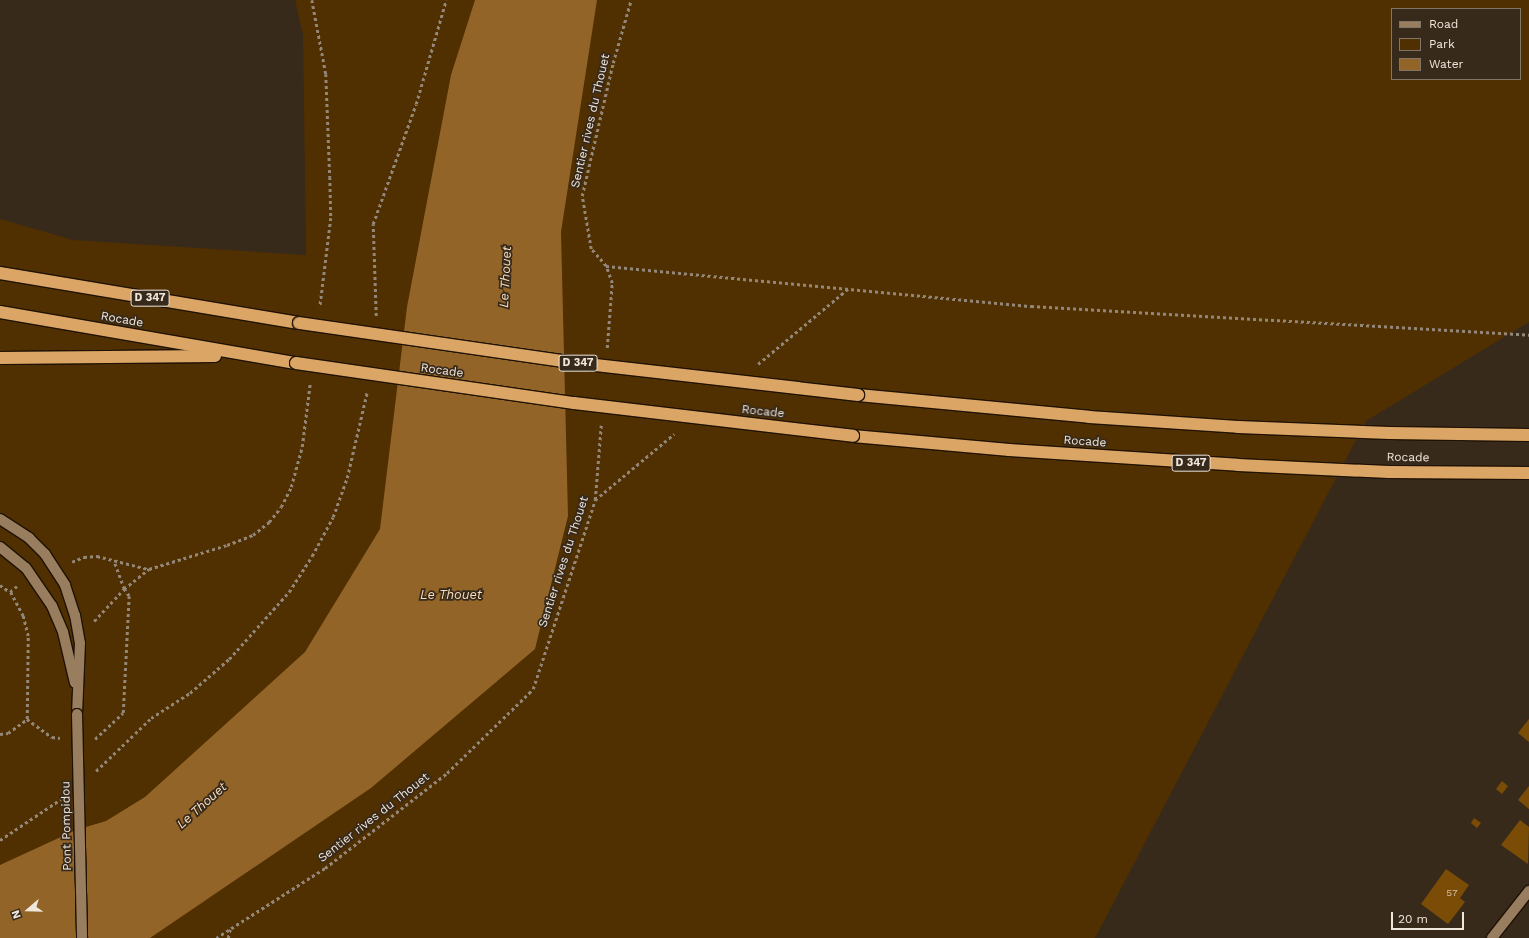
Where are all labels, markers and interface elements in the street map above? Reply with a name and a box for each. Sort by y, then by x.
legend [1391,8,1521,80]
text: Road [1429,17,1458,31]
text: Park [1429,37,1455,51]
street label: Sentier rives du Thouet [569,52,613,190]
text: Water [1429,57,1463,71]
water label: Le Thouet [497,246,515,308]
road number: D 347 [130,289,170,307]
street label: Rocade [100,309,144,331]
road number: D 347 [558,354,598,372]
street label: Rocade [420,361,464,381]
street label: Rocade [741,403,785,421]
street label: Rocade [1063,433,1107,451]
street label: Rocade [1386,450,1430,466]
road number: D 347 [1171,454,1211,472]
street label: Sentier rives du Thouet [536,494,592,630]
water label: Le Thouet [420,587,482,603]
street label: Sentier rives du Thouet [315,770,433,866]
water label: Le Thouet [174,779,230,833]
street label: Pont Pompidou [59,781,75,871]
house number: 57 [1446,887,1458,899]
north arrow [8,890,48,930]
scale bar [1393,904,1466,930]
text: N [9,908,24,920]
text: 20 m [1398,912,1428,926]

